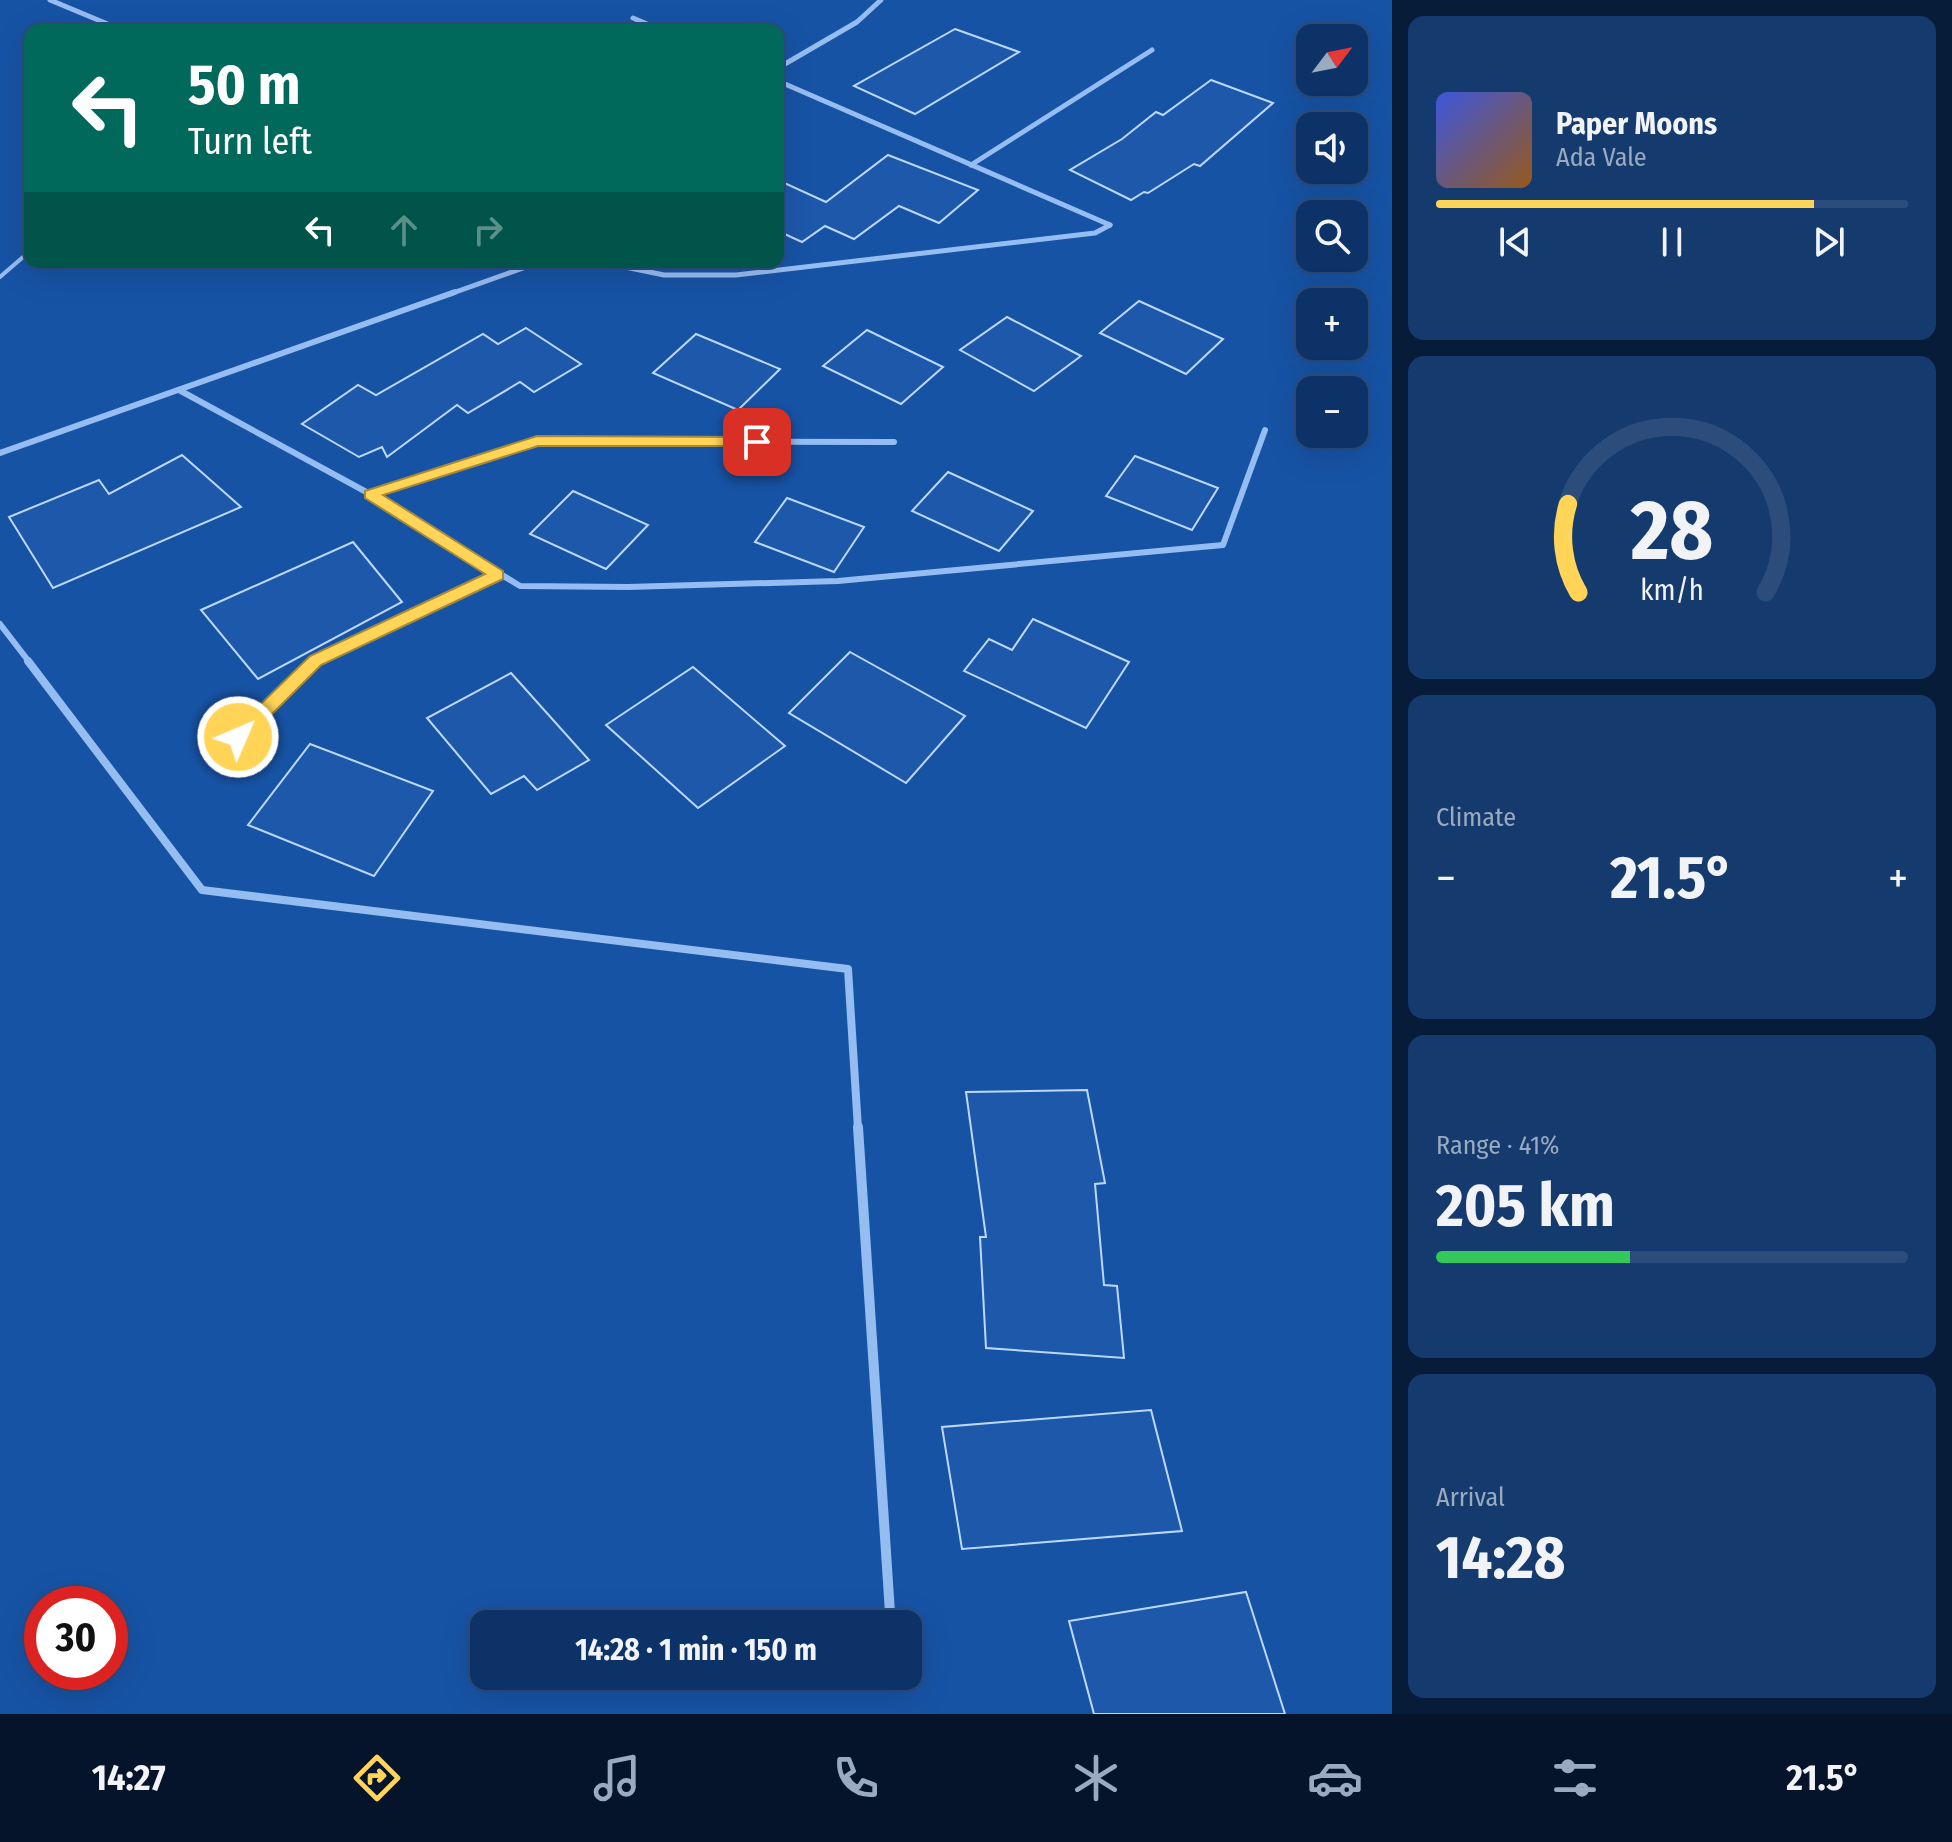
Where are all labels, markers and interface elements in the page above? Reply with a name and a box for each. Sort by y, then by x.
north arrow [1296,24,1368,96]
map controls [1296,24,1368,448]
text: 50 m [188,52,300,119]
icon: left [56,56,160,160]
text: Paper Moons [1556,106,1717,142]
button: sound [1296,112,1368,184]
text: Turn left [188,120,312,164]
text: Ada Vale [1556,142,1647,173]
button: search [1296,200,1368,272]
icon: left [298,208,342,252]
icon: ahead [382,208,426,252]
icon: right [466,208,510,252]
icon: previous [1493,220,1537,264]
icon: pause [1650,220,1694,264]
icon: next [1807,220,1851,264]
button: + [1296,288,1368,360]
button: − [1296,376,1368,448]
pin [723,408,791,476]
icon: arrive [735,420,779,464]
text: 28 [1630,481,1713,581]
text: km/h [1640,574,1704,609]
position arrow [196,695,280,779]
text: Climate [1436,802,1516,833]
text: 21.5° [1610,842,1734,914]
text: − [1436,852,1456,905]
text: + [1888,852,1908,905]
text: Range · 41% [1436,1130,1560,1161]
text: 205 km [1436,1170,1615,1242]
text: Arrival [1436,1482,1505,1513]
text: 14:28 [1436,1522,1565,1594]
speed limit sign: 30 [24,1586,128,1690]
text: 14:28 · 1 min · 150 m [575,1632,817,1668]
icon: directions [349,1750,405,1806]
icon: music [589,1750,645,1806]
icon: phone [828,1750,884,1806]
icon: climate [1068,1750,1124,1806]
icon: car [1307,1750,1363,1806]
icon: filters [1547,1750,1603,1806]
text: 14:27 [92,1756,166,1800]
text: 21.5° [1786,1756,1860,1800]

